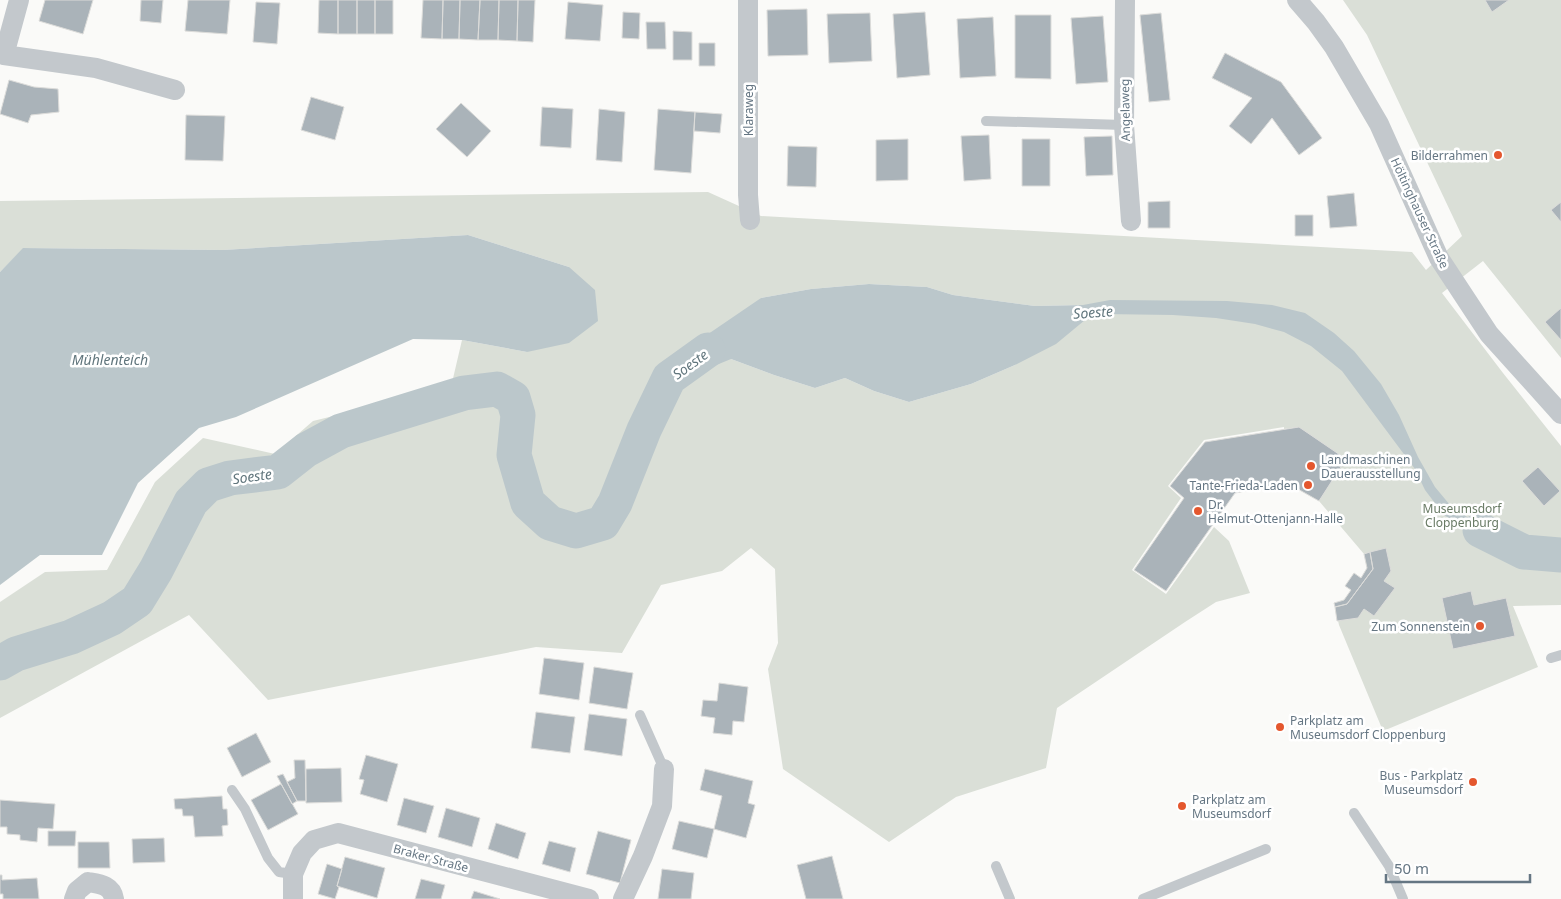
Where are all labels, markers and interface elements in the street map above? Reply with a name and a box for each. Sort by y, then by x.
street label: Angelaweg [1116,79,1134,141]
street label: Klaraweg [740,84,757,136]
place label: Bilderrahmen [1411,147,1488,164]
marker: Bilderrahmen [1492,149,1504,161]
street label: Höltinghauser Straße [1387,155,1453,271]
water label: Soeste [1073,301,1113,323]
water label: Soeste [668,345,712,383]
water label: Mühlenteich [72,350,148,369]
place label: Landmaschinen Dauerausstellung [1321,451,1421,482]
marker: Landmaschinen Dauerausstellung [1305,460,1317,472]
water label: Soeste [231,464,273,488]
place label: Tante-Frieda-Laden [1190,477,1298,494]
marker: Tante-Frieda-Laden [1302,479,1314,491]
place label: Dr. Helmut-Ottenjann-Halle [1208,496,1343,527]
park label: Museumsdorf Cloppenburg [1423,500,1502,531]
marker: Dr. Helmut-Ottenjann-Halle [1192,505,1204,517]
place label: Zum Sonnenstein [1371,618,1470,635]
marker: Zum Sonnenstein [1474,620,1486,632]
place label: Parkplatz am Museumsdorf Cloppenburg [1290,712,1446,743]
marker: Parkplatz am Museumsdorf Cloppenburg [1274,721,1286,733]
place label: Bus - Parkplatz Museumsdorf [1379,767,1464,798]
marker: Bus - Parkplatz Museumsdorf [1467,776,1479,788]
place label: Parkplatz am Museumsdorf [1192,791,1272,822]
marker: Parkplatz am Museumsdorf [1176,800,1188,812]
street label: Braker Straße [392,840,471,876]
scale bar [1386,852,1530,884]
text: 50 m [1394,858,1429,878]

